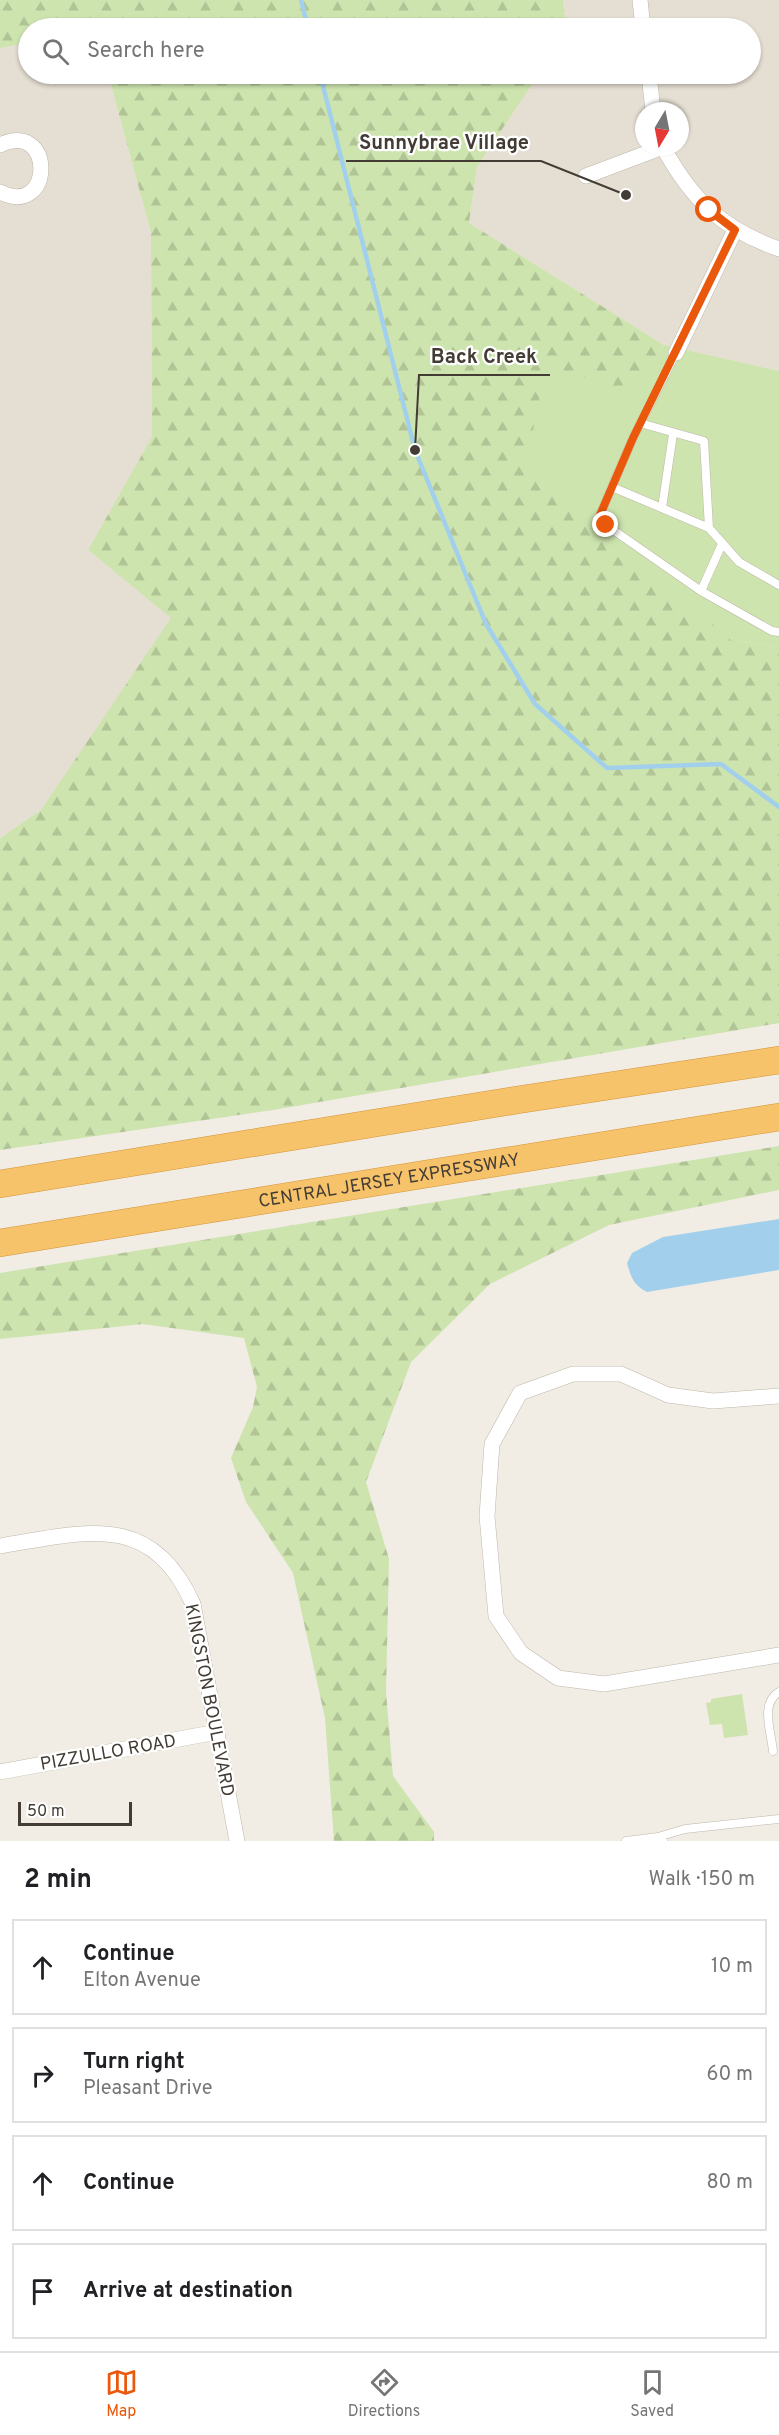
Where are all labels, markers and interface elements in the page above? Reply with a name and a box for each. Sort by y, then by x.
search box [18,18,761,84]
icon: search [39,35,72,68]
text: Search here [87,38,205,65]
north arrow [635,102,689,156]
callout: Sunnybrae Village [346,123,541,161]
text: Sunnybrae Village [359,131,529,157]
route start [695,196,721,222]
callout: Back Creek [419,337,550,375]
text: Back Creek [431,345,537,371]
route end [592,511,618,537]
street label: CENTRAL JERSEY EXPRESSWAY [257,1149,521,1214]
street label: KINGSTON BOULEVARD [179,1602,239,1799]
street label: PIZZULLO ROAD [38,1730,178,1777]
scale bar [18,1799,132,1826]
text: 50 m [27,1802,65,1822]
text: 2 min [24,1864,92,1897]
text: Walk · 150 m [649,1867,755,1893]
text: Continue [83,1941,174,1968]
icon: ahead [26,1951,59,1984]
text: 10 m [711,1954,753,1980]
text: Elton Avenue [83,1968,201,1994]
text: Turn right [83,2049,185,2076]
icon: right [26,2059,59,2092]
text: 60 m [707,2062,753,2088]
text: Pleasant Drive [83,2076,213,2102]
icon: ahead [26,2167,59,2200]
text: Continue [83,2170,174,2197]
text: 80 m [707,2170,753,2196]
icon: arrive [26,2275,59,2308]
text: Arrive at destination [83,2278,293,2305]
tab: Map [105,2366,138,2422]
tab: Directions [348,2366,420,2422]
tab: Saved [630,2366,674,2422]

